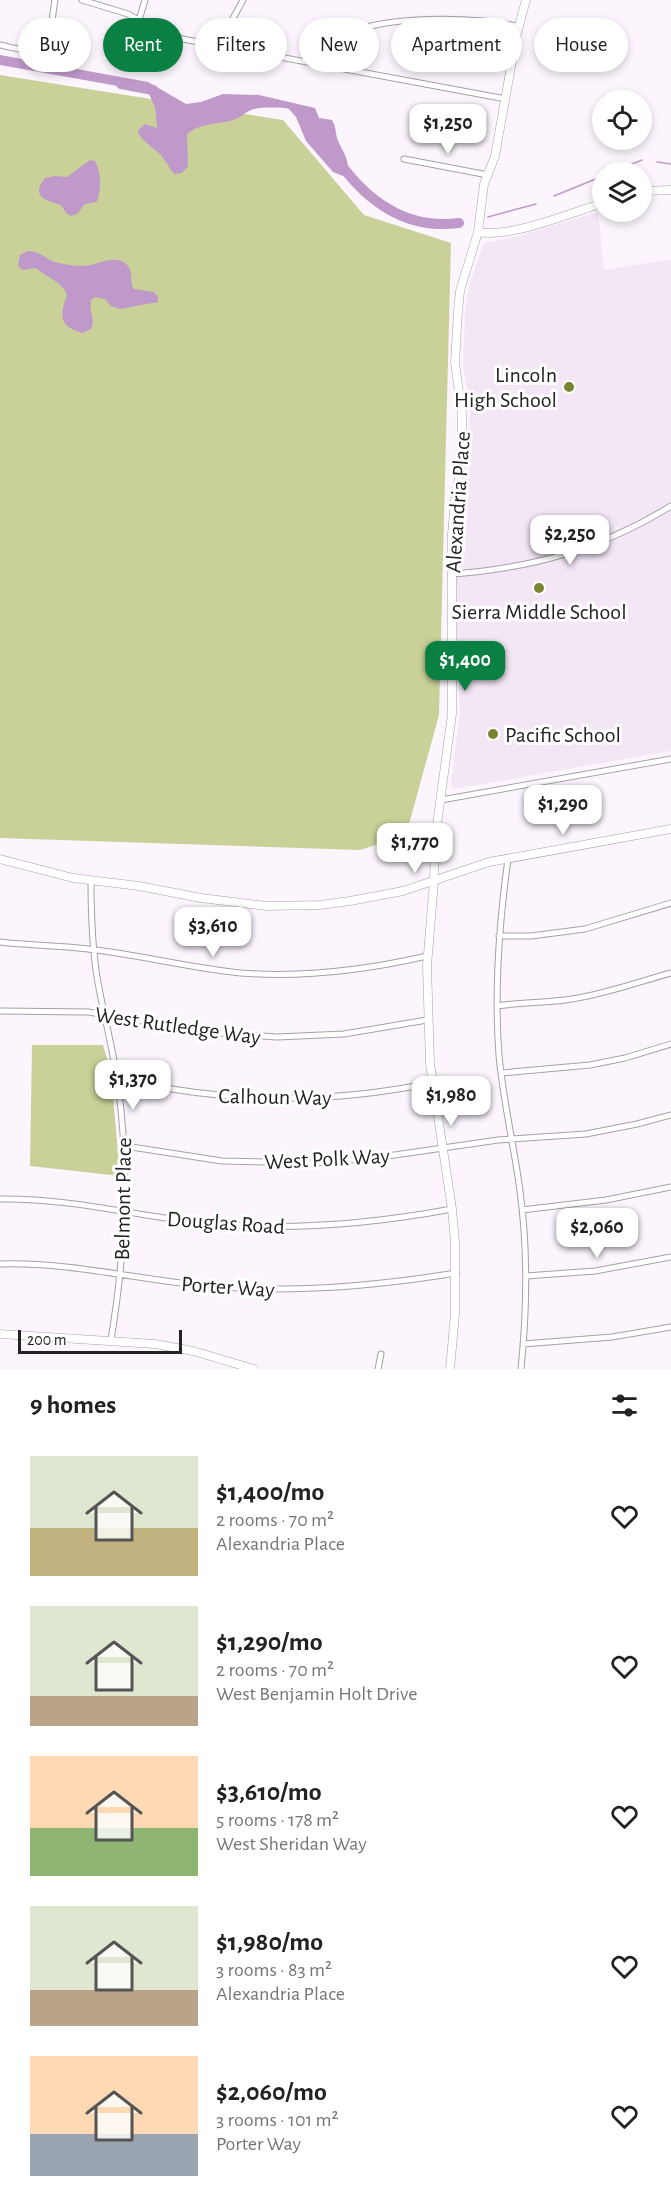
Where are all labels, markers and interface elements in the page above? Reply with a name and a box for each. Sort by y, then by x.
chip: Buy [18,18,91,72]
chip: Rent [103,18,183,72]
chip: Filters [195,18,287,72]
chip: New [299,18,379,72]
chip: Apartment [391,18,522,72]
chip: House [534,18,628,72]
map controls [592,90,652,222]
button: locate [592,90,652,150]
pin: $1,250 [399,104,497,155]
text: $1,250 [423,113,473,133]
button: layers [592,162,652,222]
place label: Lincoln High School [454,364,557,411]
marker: Lincoln High School [562,380,576,394]
street label: Alexandria Place [442,430,474,574]
pin: $2,250 [521,515,619,566]
text: $2,250 [544,524,596,544]
marker: Sierra Middle School [532,581,546,595]
place label: Sierra Middle School [451,601,627,623]
pin: $1,400 [416,641,514,692]
text: $1,400 [439,650,491,670]
place label: Pacific School [505,724,621,746]
marker: Pacific School [486,727,500,741]
pin: $1,290 [514,785,612,836]
text: $1,290 [538,794,588,814]
pin: $1,770 [366,823,464,874]
text: $1,770 [391,832,439,852]
pin: $3,610 [164,907,262,958]
text: $3,610 [188,916,238,936]
street label: West Rutledge Way [94,1003,263,1049]
pin: $1,370 [84,1060,182,1111]
text: $1,370 [109,1069,157,1089]
pin: $1,980 [402,1076,500,1127]
street label: Calhoun Way [218,1085,332,1109]
text: $1,980 [426,1085,476,1105]
street label: Belmont Place [111,1137,135,1261]
street label: West Polk Way [264,1145,391,1173]
street label: Douglas Road [166,1208,286,1238]
pin: $2,060 [548,1208,646,1259]
text: $2,060 [570,1217,624,1237]
street label: Porter Way [181,1273,276,1301]
scale bar [18,1327,182,1354]
text: 200 m [27,1332,67,1348]
icon: filters [608,1389,641,1422]
text: 9 homes [30,1392,116,1418]
text: $1,400/mo [216,1479,324,1505]
icon: home [78,1480,150,1552]
icon: heart [608,1500,641,1533]
text: 2 rooms · 70 m² [216,1510,334,1530]
text: Alexandria Place [216,1534,345,1554]
text: $1,290/mo [216,1629,323,1655]
icon: home [78,1630,150,1702]
icon: heart [608,1650,641,1683]
text: 2 rooms · 70 m² [216,1660,334,1680]
text: West Benjamin Holt Drive [216,1684,417,1704]
text: $3,610/mo [216,1779,322,1805]
icon: home [78,1780,150,1852]
icon: heart [608,1800,641,1833]
text: 5 rooms · 178 m² [216,1810,339,1830]
text: West Sheridan Way [216,1834,367,1854]
text: $1,980/mo [216,1929,323,1955]
icon: home [78,1930,150,2002]
icon: heart [608,1950,641,1983]
text: 3 rooms · 83 m² [216,1960,332,1980]
text: Alexandria Place [216,1984,345,2004]
text: $2,060/mo [216,2079,327,2105]
icon: home [78,2080,150,2152]
icon: heart [608,2100,641,2133]
text: 3 rooms · 101 m² [216,2110,339,2130]
text: Porter Way [216,2134,301,2154]

